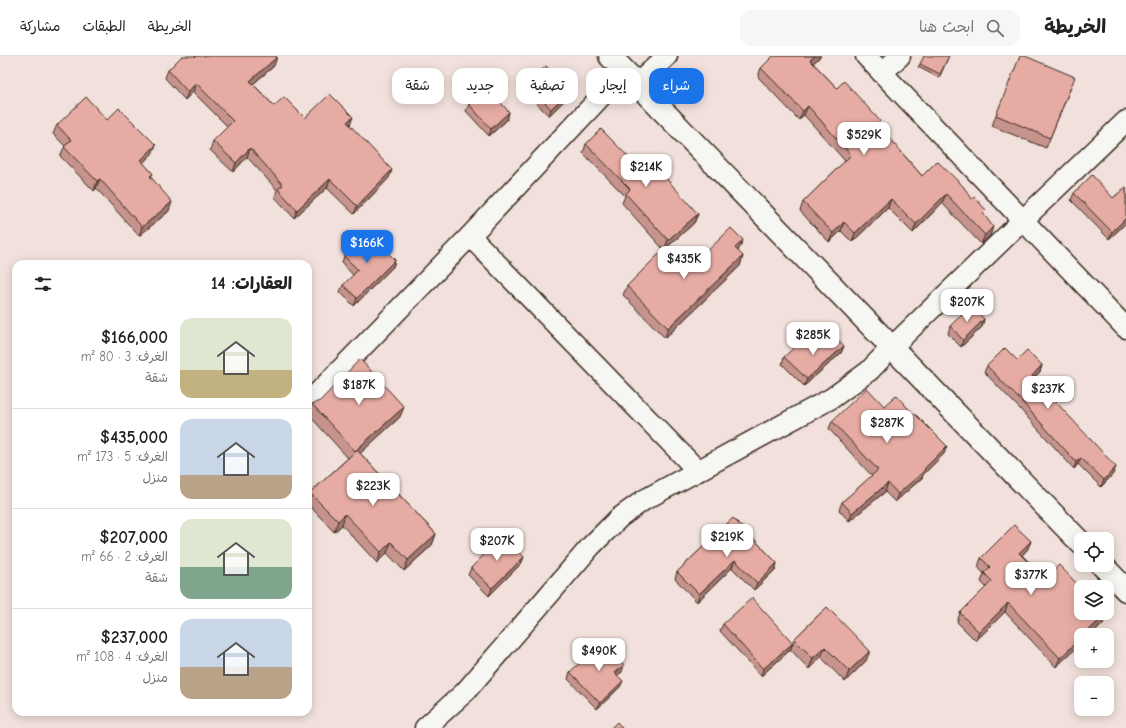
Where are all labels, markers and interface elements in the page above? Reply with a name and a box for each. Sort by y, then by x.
search box [740,10,1020,46]
text: الخريطة [1044,16,1106,38]
icon: search [984,17,1006,39]
text: مشاركة [20,18,60,35]
text: الطبقات [82,18,126,35]
text: الخريطة [148,18,191,35]
text: ابحث هنا [919,18,974,36]
chip: شقة [392,68,444,104]
chip: جديد [452,68,508,104]
chip: تصفية [516,68,578,104]
chip: إيجار [586,68,641,104]
chip: شراء [649,68,704,104]
pin: $529K [836,122,892,156]
text: $529K [846,127,882,142]
pin: $214K [618,154,674,188]
text: $214K [630,159,662,174]
pin: $166K [339,230,395,264]
text: $166K [350,235,384,250]
pin: $435K [656,246,712,280]
text: $435K [667,251,701,266]
icon: filters [32,273,54,295]
text: العقارات: 14 [211,274,292,293]
pin: $207K [939,289,995,323]
text: $207K [950,294,984,309]
pin: $285K [785,322,841,356]
text: $285K [795,327,831,342]
text: $166,000 [101,328,168,347]
icon: home [212,334,260,382]
text: الغرف: 3 · 80 m² [81,349,168,364]
text: شقة [145,370,168,385]
pin: $187K [331,372,387,406]
pin: $237K [1020,376,1076,410]
text: $187K [343,377,375,392]
text: $237K [1031,381,1065,396]
pin: $287K [859,410,915,444]
text: $287K [870,415,904,430]
text: $435,000 [100,428,168,447]
icon: home [212,435,260,483]
text: الغرف: 5 · 173 m² [77,449,168,464]
text: منزل [142,470,168,485]
pin: $223K [345,473,401,507]
text: $223K [356,478,390,493]
pin: $219K [699,524,755,558]
text: $207,000 [100,528,168,547]
pin: $207K [469,528,525,562]
text: $219K [710,529,744,544]
map controls [1074,532,1114,716]
button: locate [1074,532,1114,572]
text: $207K [480,533,514,548]
icon: home [212,535,260,583]
text: الغرف: 2 · 66 m² [81,549,168,564]
pin: $377K [1003,562,1059,596]
text: $377K [1014,567,1048,582]
text: شقة [145,570,168,585]
button: layers [1074,580,1114,620]
text: $237,000 [101,628,168,647]
button: + [1074,628,1114,668]
icon: home [212,635,260,683]
pin: $490K [571,638,627,672]
text: $490K [581,643,617,658]
text: الغرف: 4 · 108 m² [76,649,168,664]
text: منزل [142,670,168,685]
button: − [1074,676,1114,716]

